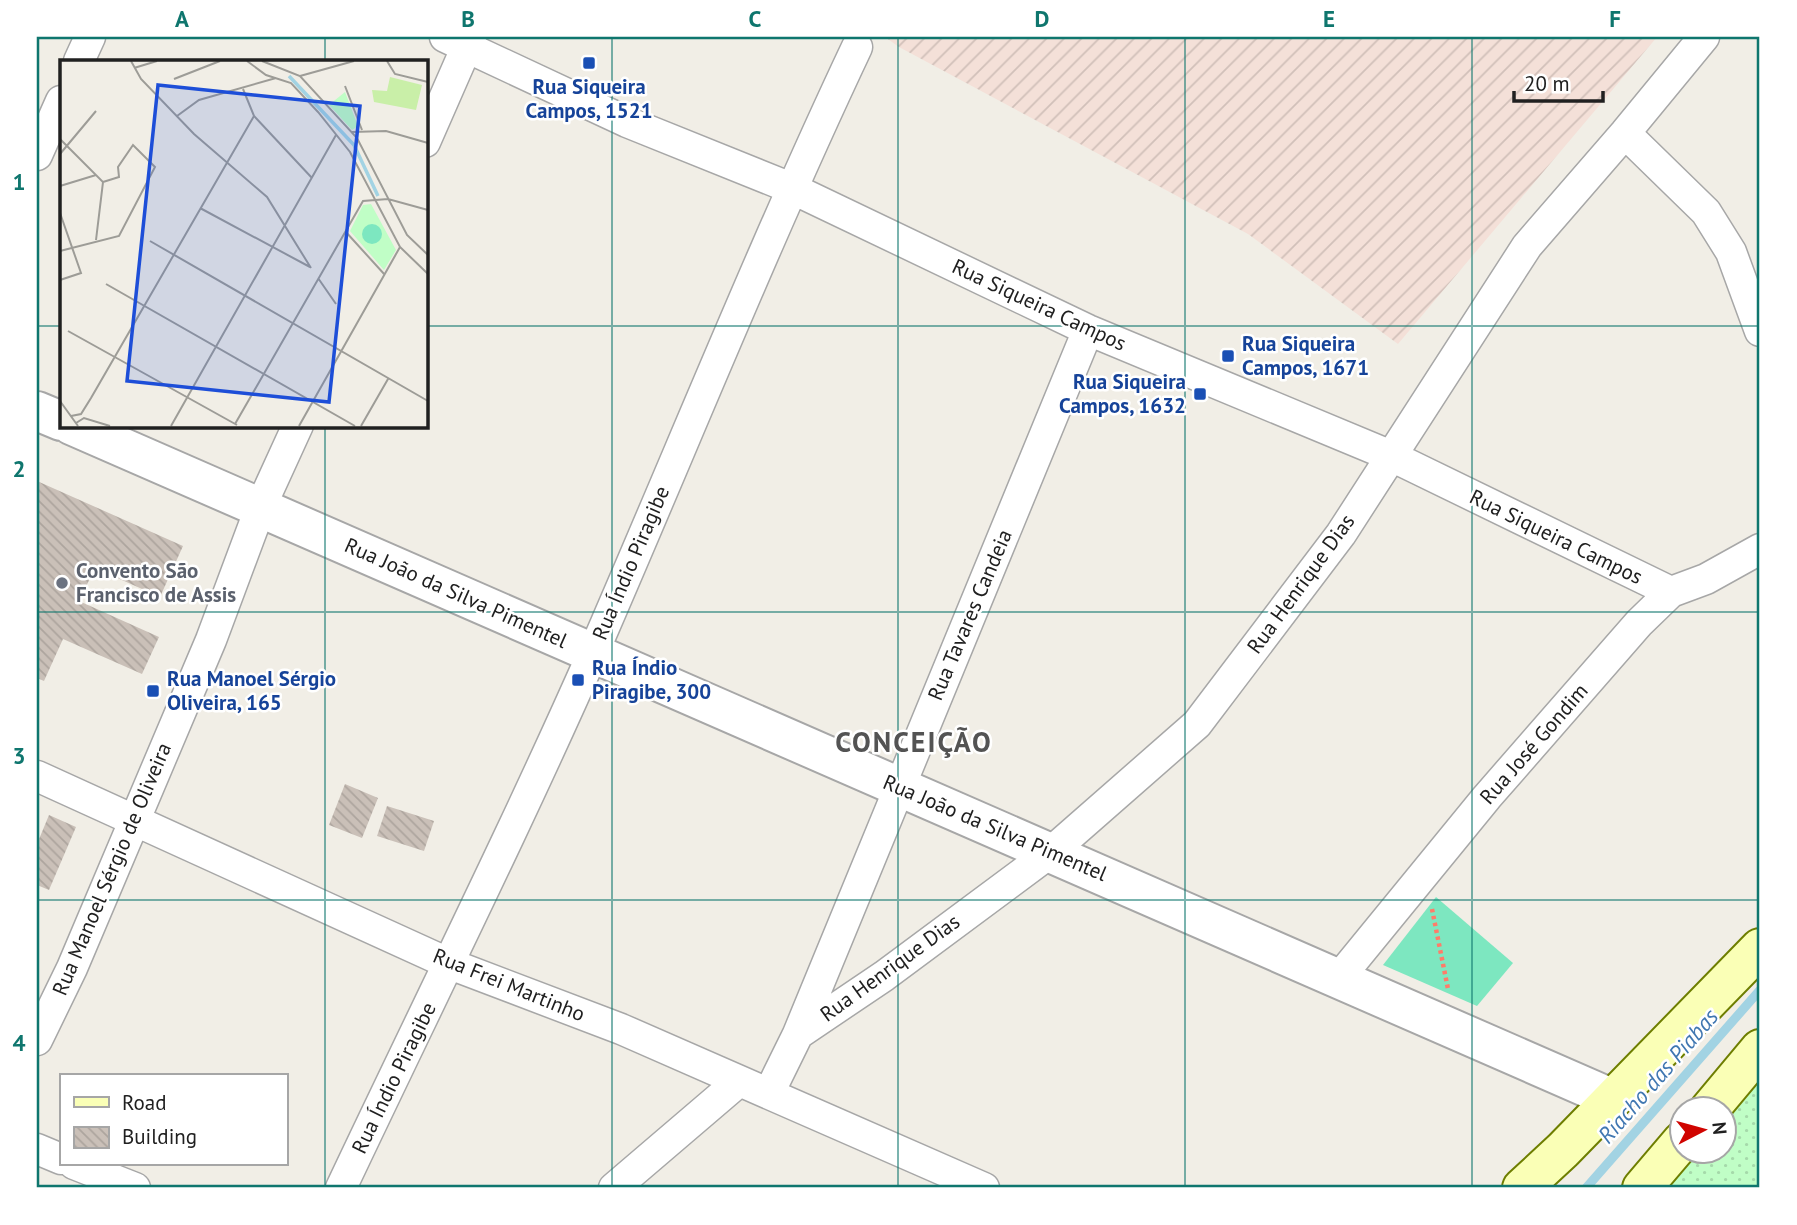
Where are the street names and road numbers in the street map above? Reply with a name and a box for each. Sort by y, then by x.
street label: Rua Siqueira Campos [948,252,1131,357]
street label: Rua Índio Piragibe [586,482,675,644]
street label: Rua Siqueira Campos [1465,483,1647,590]
street label: Rua Henrique Dias [1241,509,1360,659]
street label: Rua Tavares Candeia [921,525,1018,704]
street label: Rua João da Silva Pimentel [341,531,572,654]
street label: Rua José Gondim [1474,678,1594,810]
street label: Rua Manoel Sérgio de Oliveira [46,738,177,999]
street label: Rua João da Silva Pimentel [879,768,1111,887]
street label: Rua Henrique Dias [815,908,965,1027]
street label: Rua Frei Martinho [429,942,589,1027]
street label: Rua Índio Piragibe [345,998,442,1158]

